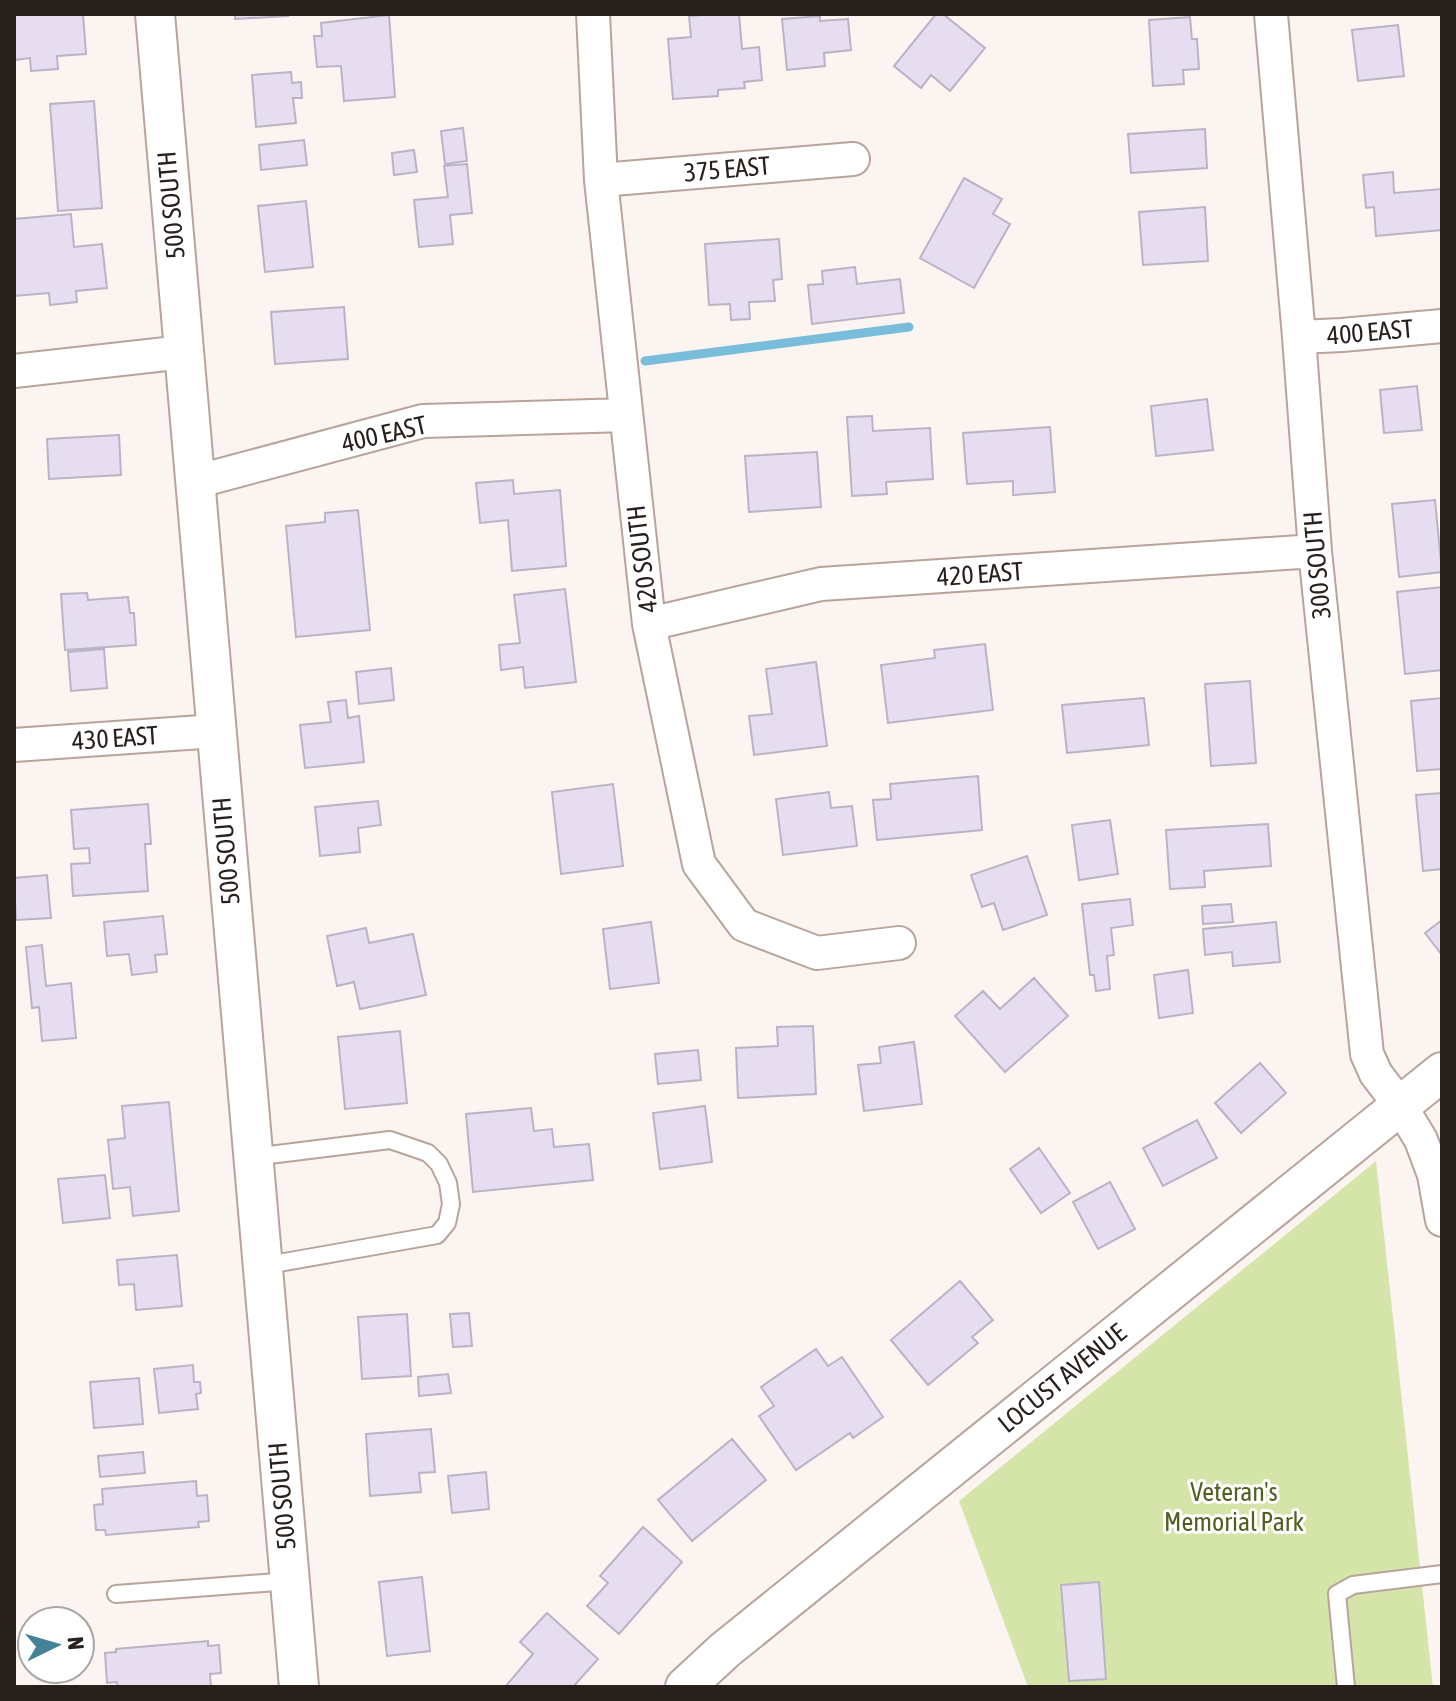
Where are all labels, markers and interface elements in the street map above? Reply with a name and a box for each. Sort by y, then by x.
street label: 500 SOUTH [151,150,191,260]
street label: 375 EAST [683,150,772,188]
street label: 400 EAST [1326,313,1415,351]
street label: 400 EAST [339,410,430,458]
street label: 420 SOUTH [621,503,663,615]
street label: 300 SOUTH [1297,510,1337,620]
street label: 420 EAST [936,556,1025,592]
street label: 430 EAST [71,720,160,756]
street label: 500 SOUTH [206,796,246,906]
street label: LOCUST AVENUE [992,1317,1132,1439]
street label: 500 SOUTH [262,1441,302,1551]
park label: Veteran's Memorial Park [1164,1477,1304,1537]
north arrow [16,1605,96,1685]
text: N [62,1636,89,1651]

